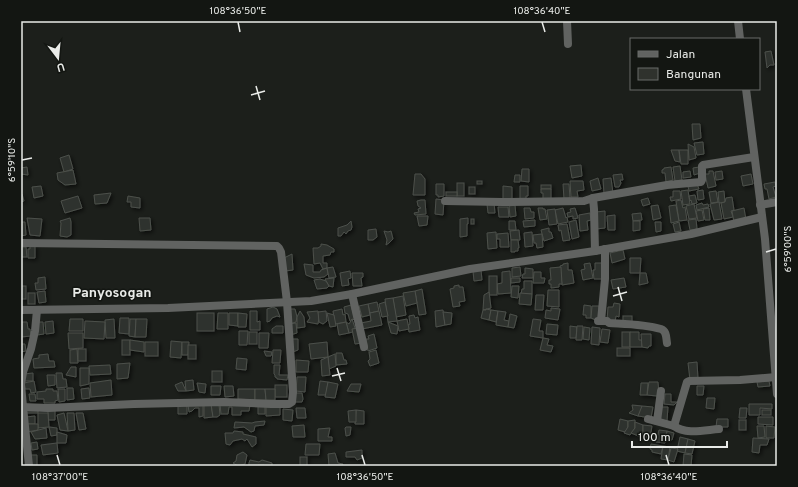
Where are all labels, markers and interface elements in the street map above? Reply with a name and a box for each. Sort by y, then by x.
text: 108°36'50"E [209,5,267,18]
text: 108°36'40"E [513,5,571,18]
north arrow [38,38,78,78]
legend [630,38,760,90]
text: Jalan [666,47,695,63]
text: U [55,59,66,74]
text: Bangunan [666,67,721,83]
text: 6°59'10"S [6,138,19,182]
text: 6°59'00"S [782,225,795,273]
district label: Panyosogan [72,285,152,302]
scale bar [632,423,727,449]
text: 100 m [638,430,671,446]
text: 108°37'00"E [32,471,88,484]
text: 108°36'50"E [336,471,394,484]
text: 108°36'40"E [640,471,698,484]

